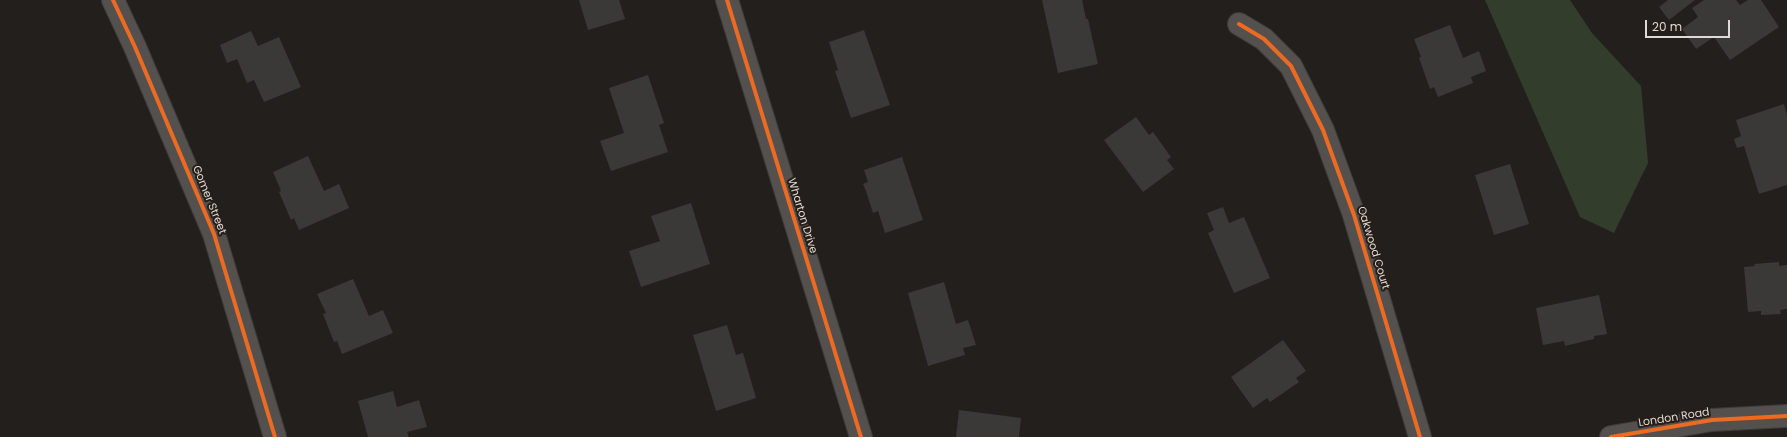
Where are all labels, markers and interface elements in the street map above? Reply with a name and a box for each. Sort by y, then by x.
scale bar [1647,12,1732,38]
text: 20 m [1652,18,1682,35]
street label: Gomer Street [189,164,229,236]
street label: Wharton Drive [784,177,820,255]
street label: Oakwood Court [1354,205,1392,291]
street label: London Road [1637,406,1711,430]

